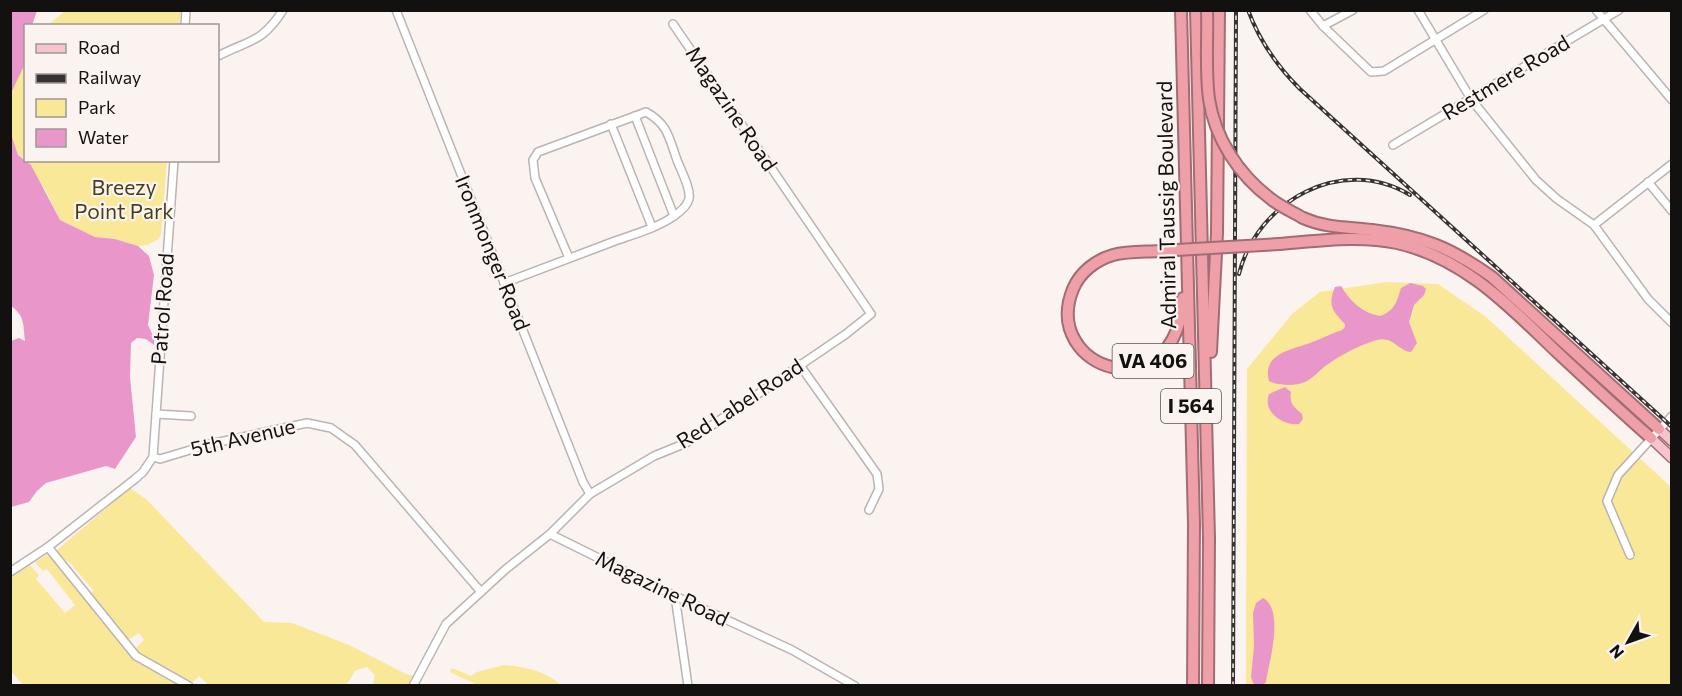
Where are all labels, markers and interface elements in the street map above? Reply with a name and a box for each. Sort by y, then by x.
legend [24,24,219,162]
street label: Restmere Road [1437,29,1573,125]
text: Road [78,36,120,58]
street label: Magazine Road [681,41,783,175]
text: Railway [78,66,141,88]
street label: Admiral Taussig Boulevard [1151,81,1180,329]
text: Park [78,96,116,118]
text: Water [78,126,129,148]
street label: Ironmonger Road [451,171,536,334]
park label: Breezy Point Park [74,174,174,223]
street label: Patrol Road [145,252,178,366]
road number: VA 406 [1112,344,1194,378]
street label: Red Label Road [671,353,807,453]
road number: I 564 [1161,389,1221,423]
street label: 5th Avenue [188,412,297,461]
street label: Magazine Road [592,545,733,631]
north arrow [1598,612,1658,672]
text: N [1605,641,1627,663]

